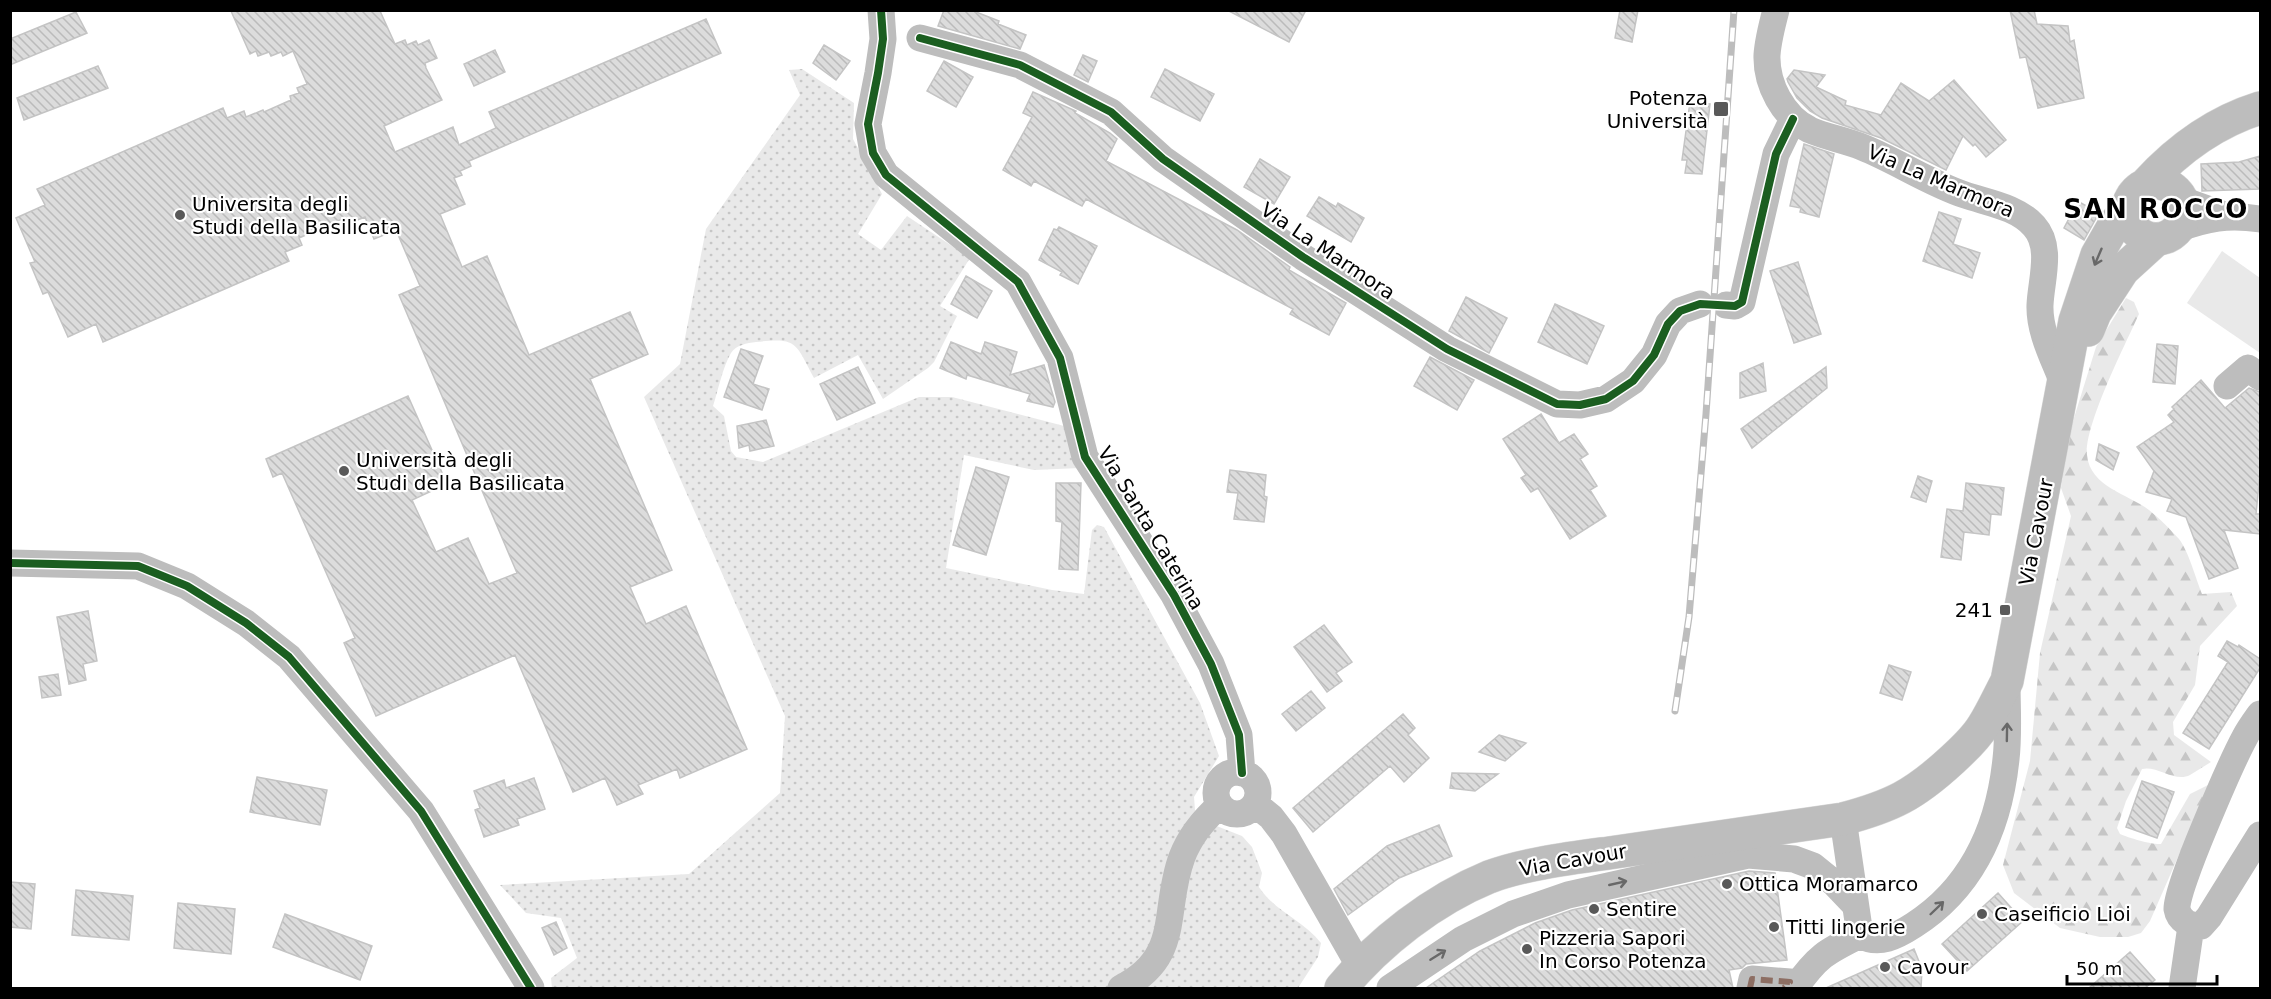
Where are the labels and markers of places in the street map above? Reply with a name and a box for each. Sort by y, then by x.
place label: Potenza Università [1607,86,1708,133]
marker: Potenza Università [1712,100,1730,118]
place label: Universita degli Studi della Basilicata [192,192,401,239]
marker: Universita degli Studi della Basilicata [173,208,187,222]
place label: Università degli Studi della Basilicata [356,448,565,495]
marker: Università degli Studi della Basilicata [337,464,351,478]
place label: 241 [1955,598,1993,622]
marker: 241 [1998,603,2012,617]
place label: Ottica Moramarco [1739,872,1918,896]
marker: Ottica Moramarco [1720,877,1734,891]
place label: Sentire [1606,897,1677,921]
marker: Sentire [1587,902,1601,916]
place label: Caseificio Lioi [1994,902,2131,926]
marker: Caseificio Lioi [1975,907,1989,921]
place label: Titti lingerie [1785,915,1906,939]
marker: Titti lingerie [1767,920,1781,934]
place label: Pizzeria Sapori In Corso Potenza [1539,926,1707,973]
marker: Pizzeria Sapori In Corso Potenza [1520,942,1534,956]
place label: Cavour [1897,955,1969,979]
marker: Cavour [1878,960,1892,974]

